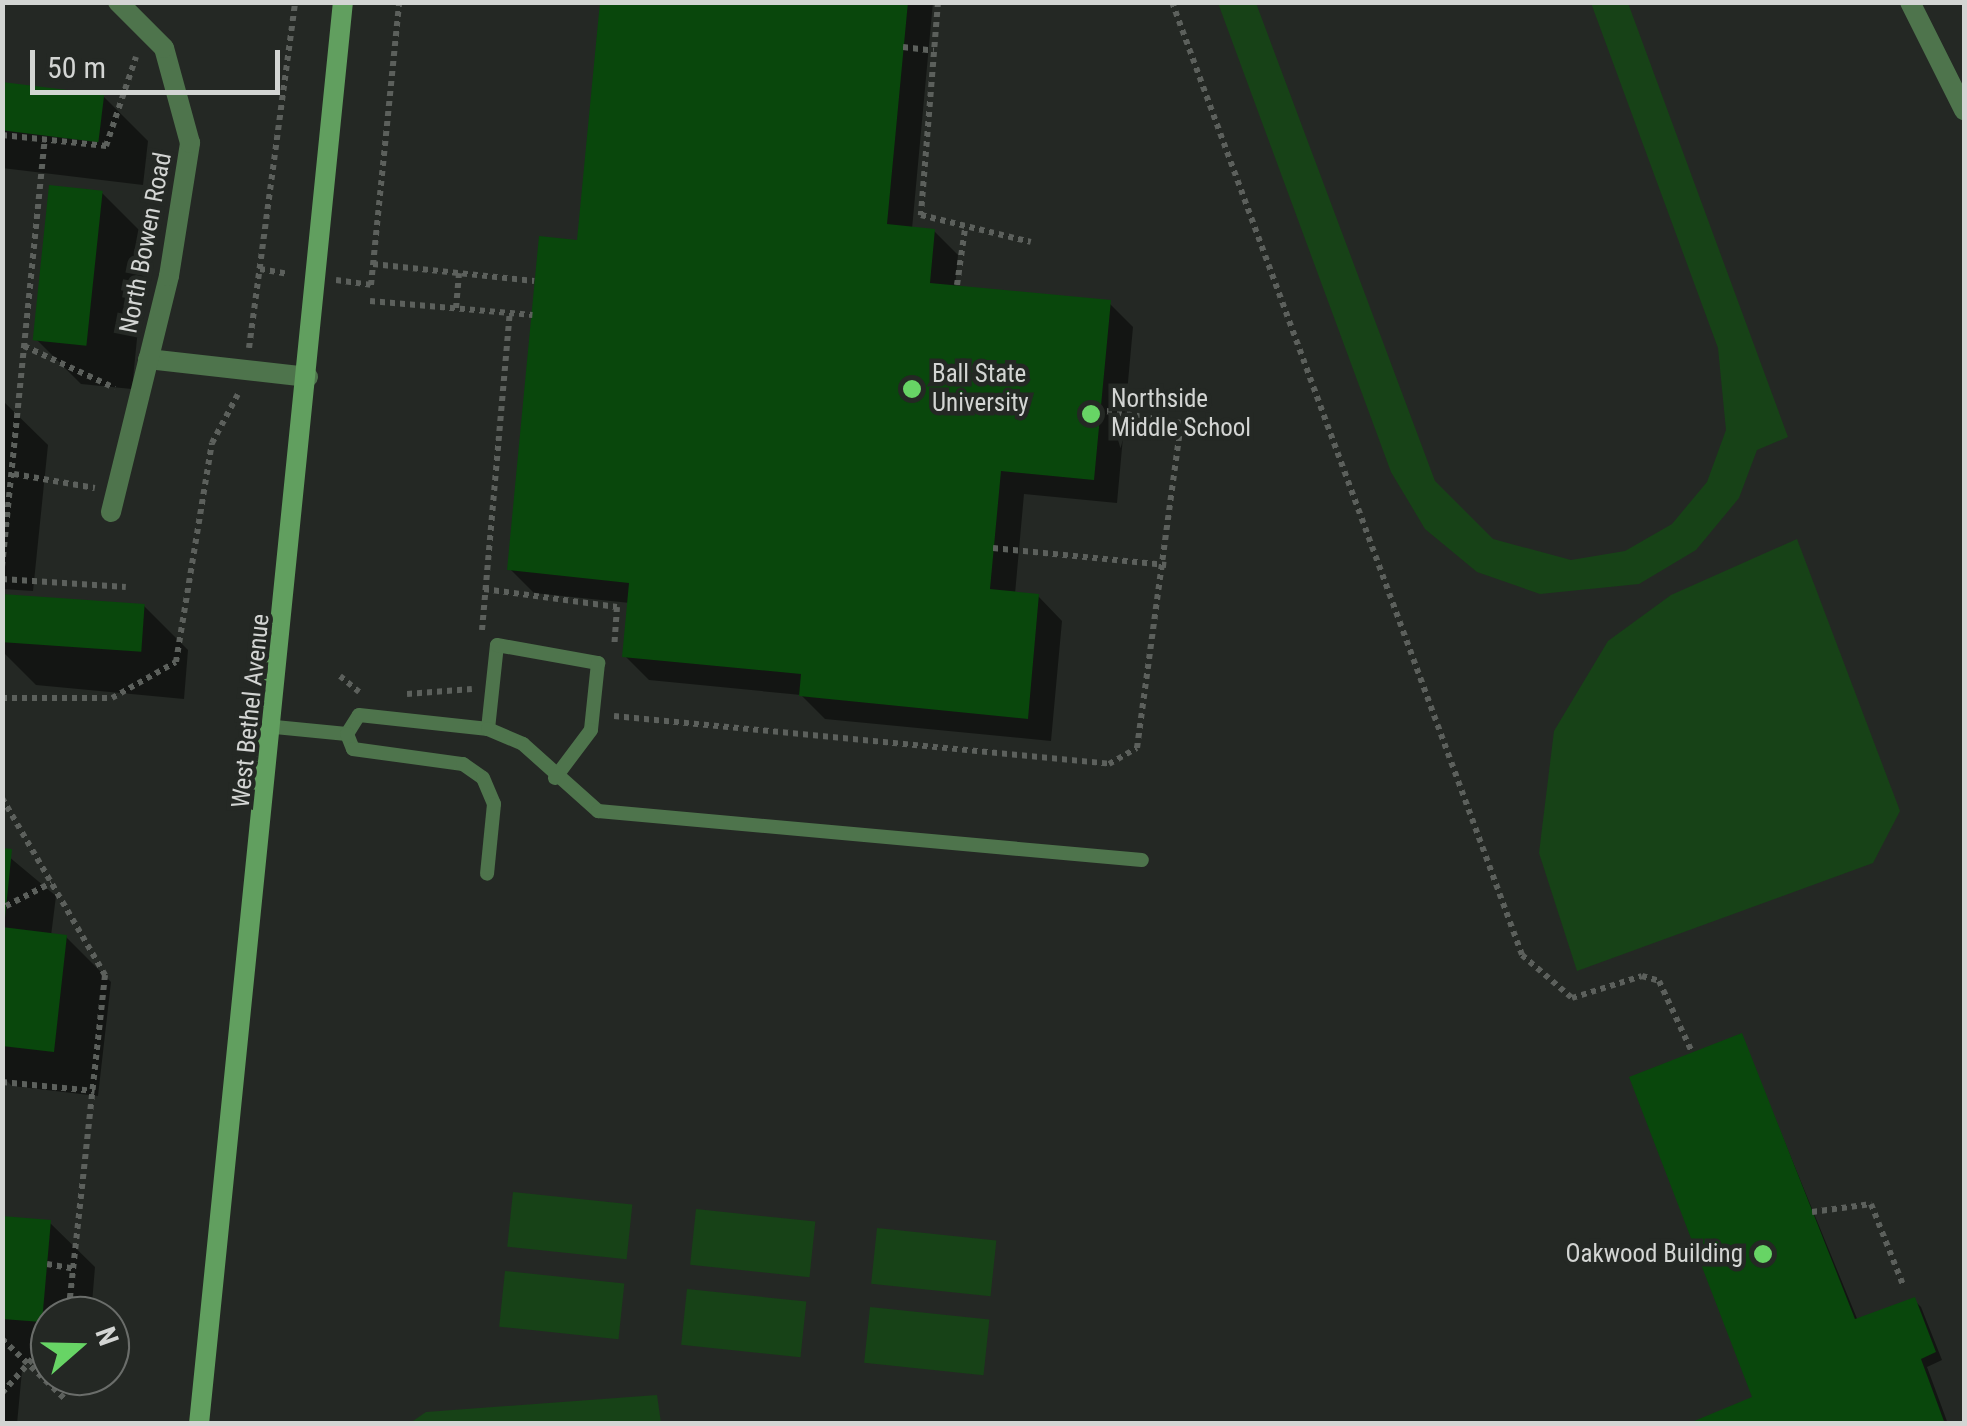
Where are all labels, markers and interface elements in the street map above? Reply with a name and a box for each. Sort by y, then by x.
scale bar [35,30,285,92]
text: 50 m [47,50,106,85]
street label: North Bowen Road [114,150,178,336]
place label: Ball State University [932,360,1029,419]
marker: Ball State University [901,378,923,400]
place label: Northside Middle School [1111,385,1251,444]
marker: Northside Middle School [1080,403,1102,425]
street label: West Bethel Avenue [226,613,276,809]
place label: Oakwood Building [1565,1239,1743,1269]
marker: Oakwood Building [1752,1243,1774,1265]
north arrow [30,1296,130,1396]
text: N [88,1323,125,1350]

